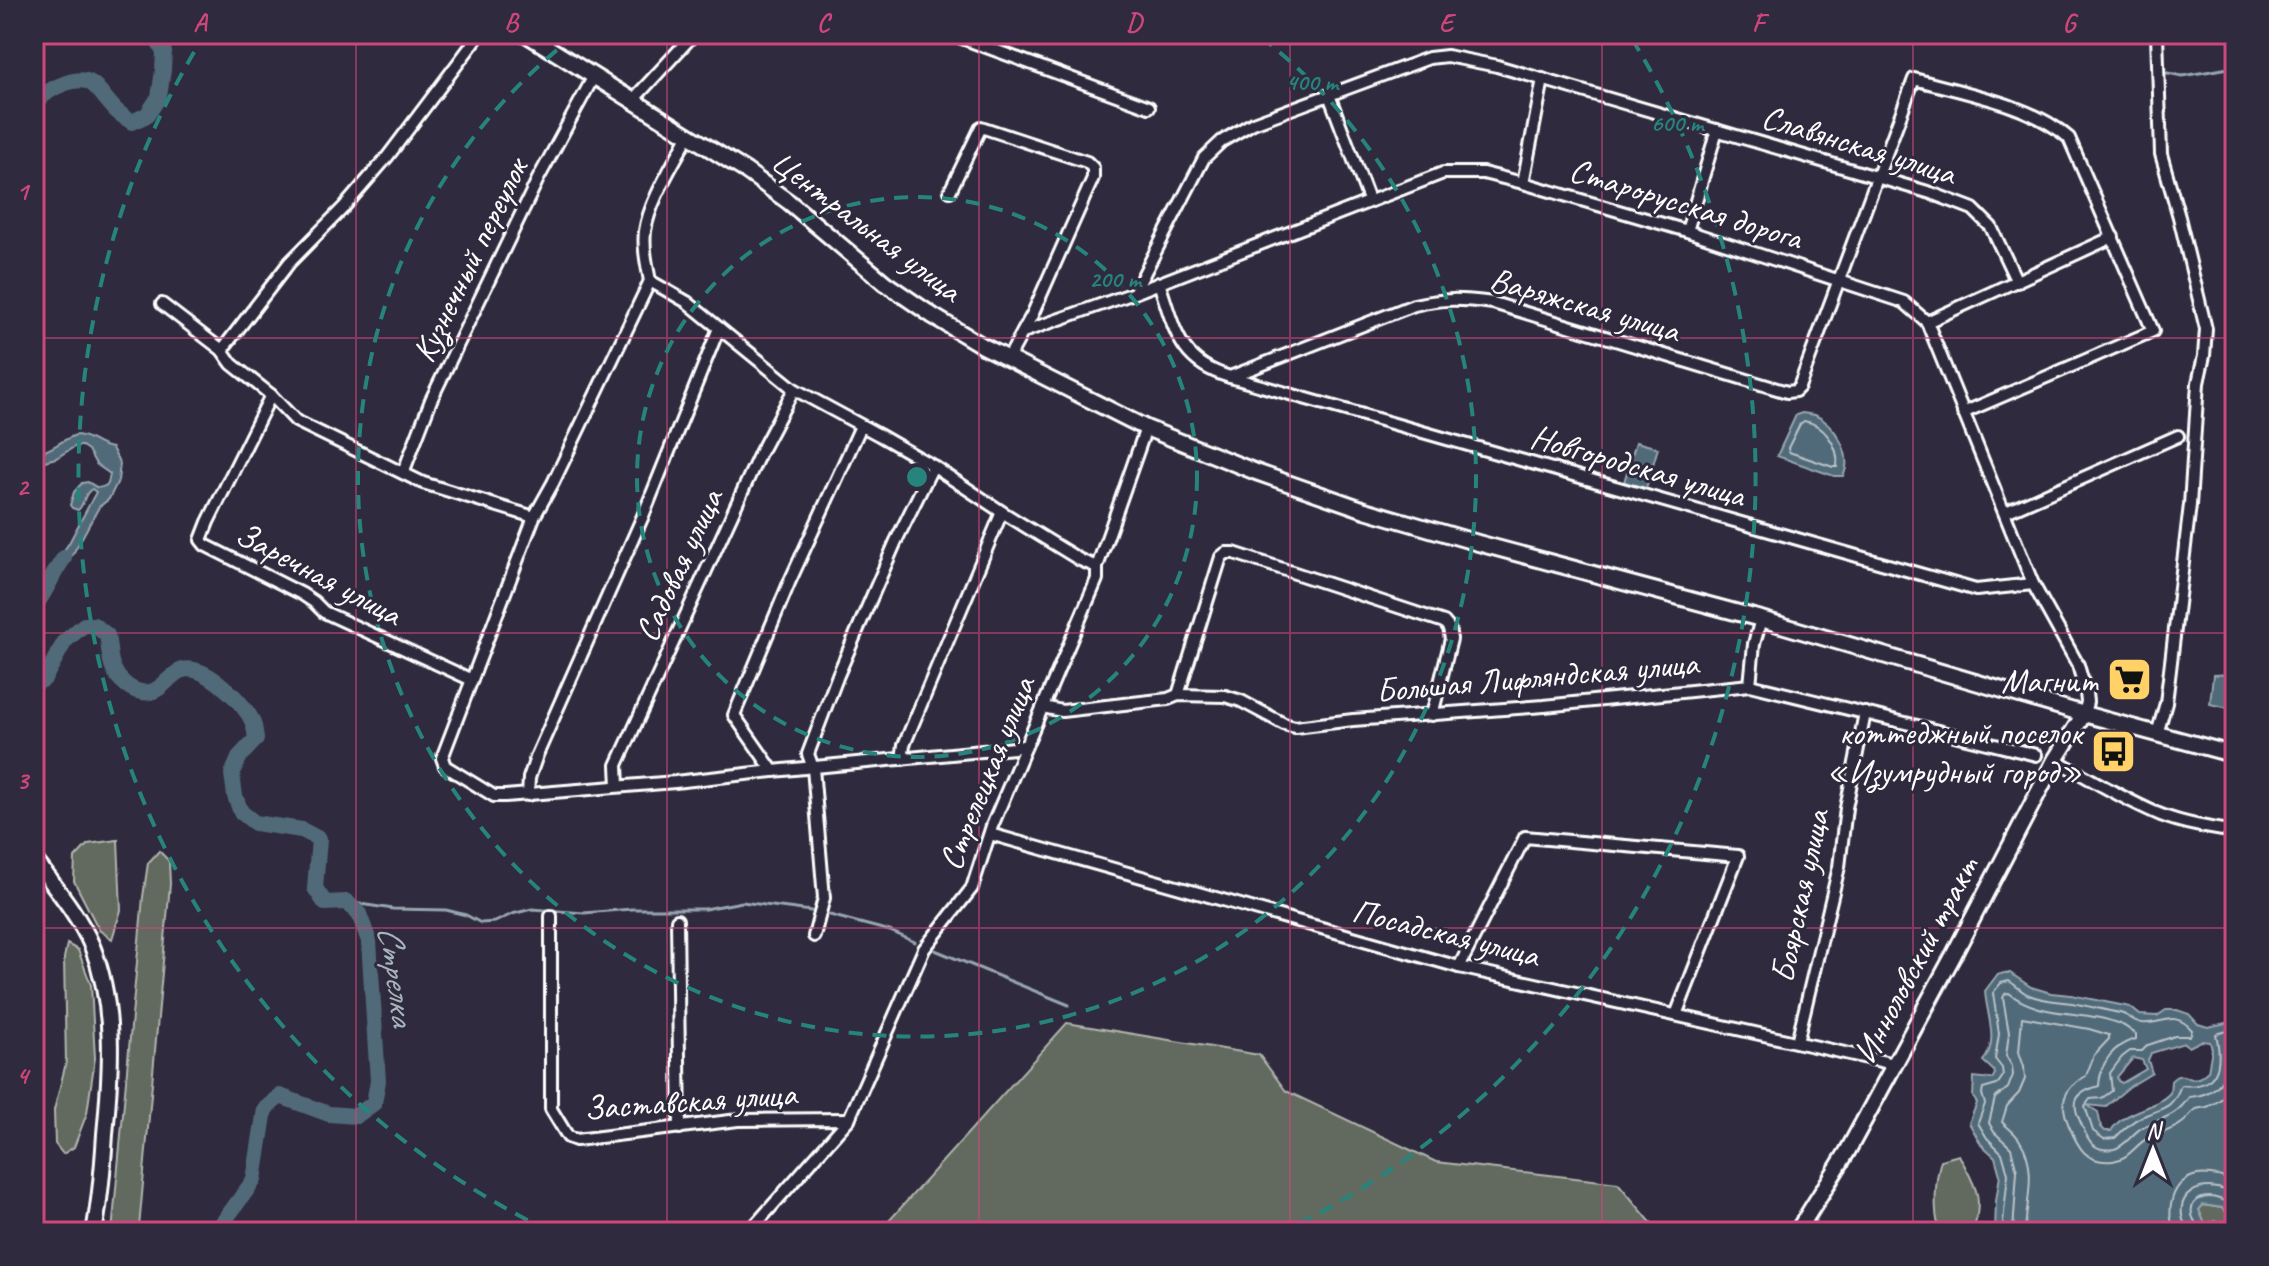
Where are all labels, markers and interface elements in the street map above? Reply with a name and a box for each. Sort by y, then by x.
text: A [193,6,208,39]
text: B [504,6,520,39]
text: C [817,6,833,39]
text: D [1126,6,1144,39]
text: E [1439,6,1457,39]
text: F [1752,6,1770,39]
text: G [2063,6,2079,39]
text: 400 m [1286,67,1340,97]
street label: Славянская улица [1757,95,1963,195]
text: 600 m [1651,108,1706,138]
street label: Центральная улица [763,140,972,312]
street label: Кузнечный переулок [402,148,539,369]
street label: Старорусская дорога [1565,148,1809,260]
text: 1 [16,175,31,208]
street label: Варяжская улица [1485,257,1687,353]
text: 200 m [1089,264,1143,294]
street label: Новгородская улица [1526,414,1752,517]
centre of rings [903,463,931,491]
text: 2 [16,470,30,503]
street label: Садовая улица [624,480,733,648]
street label: Заречная улица [228,512,411,636]
street label: Большая Лифляндская улица [1374,641,1702,712]
supermarket icon: Магнит [2105,656,2153,704]
place label: Магнит [2001,659,2099,702]
street label: Стрелецкая улица [928,668,1045,876]
place label: коттеджный поселок «Изумрудный город» [1827,711,2085,793]
bus stop icon: коттеджный поселок «Изумрудный город» [2089,728,2137,776]
text: 3 [16,764,30,797]
street label: Боярская улица [1760,804,1839,986]
street label: Инноловский тракт [1843,847,1989,1071]
street label: Посадская улица [1348,889,1546,977]
water label: Стрелка [367,922,427,1032]
text: 4 [16,1059,31,1092]
street label: Заставская улица [582,1071,800,1129]
north arrow [2113,1110,2193,1190]
text: N [2146,1117,2163,1145]

